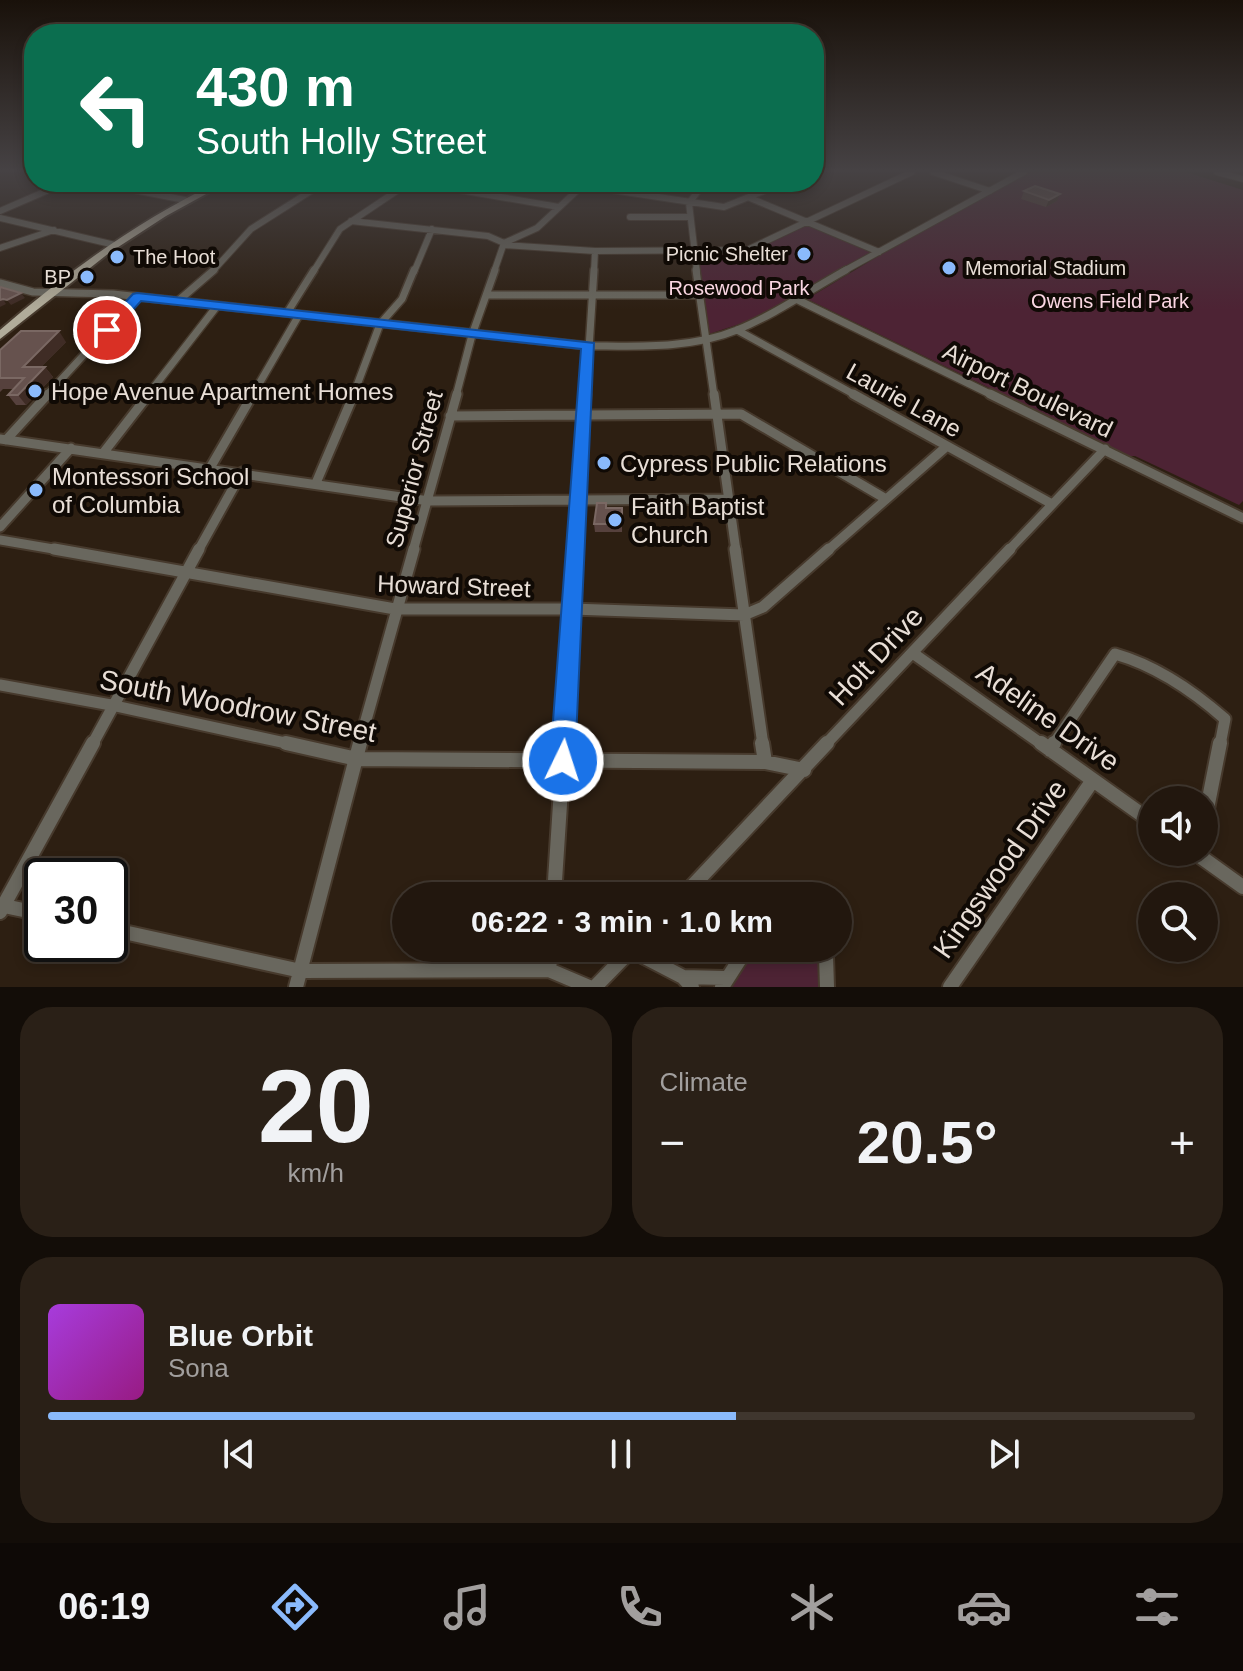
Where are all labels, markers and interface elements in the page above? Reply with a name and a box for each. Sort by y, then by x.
text: 430 m [196,55,355,118]
icon: left [64,56,168,160]
text: South Holly Street [196,121,486,162]
place label: Picnic Shelter [666,243,788,265]
marker: Picnic Shelter [795,245,813,263]
place label: The Hoot [133,246,216,268]
marker: The Hoot [108,248,126,266]
place label: Memorial Stadium [965,257,1126,279]
marker: Memorial Stadium [940,259,958,277]
place label: BP [44,266,71,288]
marker: BP [78,268,96,286]
park label: Rosewood Park [668,277,811,299]
park label: Owens Field Park [1031,290,1190,312]
pin [73,296,141,364]
icon: arrive [85,308,129,352]
street label: Airport Boulevard [939,337,1117,443]
street label: Laurie Lane [842,357,966,443]
place label: Hope Avenue Apartment Homes [51,378,393,405]
marker: Hope Avenue Apartment Homes [26,382,44,400]
street label: Superior Street [380,387,448,550]
place label: Cypress Public Relations [620,450,887,477]
marker: Cypress Public Relations [595,454,613,472]
place label: Montessori School of Columbia [52,463,249,518]
marker: Montessori School of Columbia [27,481,45,499]
place label: Faith Baptist Church [631,493,765,548]
marker: Faith Baptist Church [606,511,624,529]
street label: Howard Street [377,570,531,602]
street label: Holt Drive [823,600,929,712]
street label: Adeline Drive [971,657,1125,777]
street label: South Woodrow Street [97,664,379,748]
position arrow [521,719,605,803]
street label: Kingswood Drive [927,774,1073,964]
map controls [1138,786,1218,962]
button: sound [1138,786,1218,866]
speed limit sign: 30 [24,858,128,962]
button: search [1138,882,1218,962]
text: 06:22 · 3 min · 1.0 km [471,905,773,938]
text: 20 [258,1048,374,1164]
text: Climate [660,1067,748,1097]
text: 20.5° [857,1109,998,1176]
text: − [660,1118,685,1167]
text: + [1169,1118,1195,1167]
text: km/h [288,1158,344,1188]
text: Blue Orbit [168,1319,313,1352]
text: Sona [168,1353,229,1383]
icon: previous [217,1432,261,1476]
icon: pause [599,1432,643,1476]
icon: next [982,1432,1026,1476]
icon: directions [267,1579,323,1635]
icon: music [439,1579,495,1635]
icon: phone [612,1579,668,1635]
icon: climate [784,1579,840,1635]
icon: car [956,1579,1012,1635]
icon: filters [1129,1579,1185,1635]
text: 06:19 [58,1586,150,1627]

